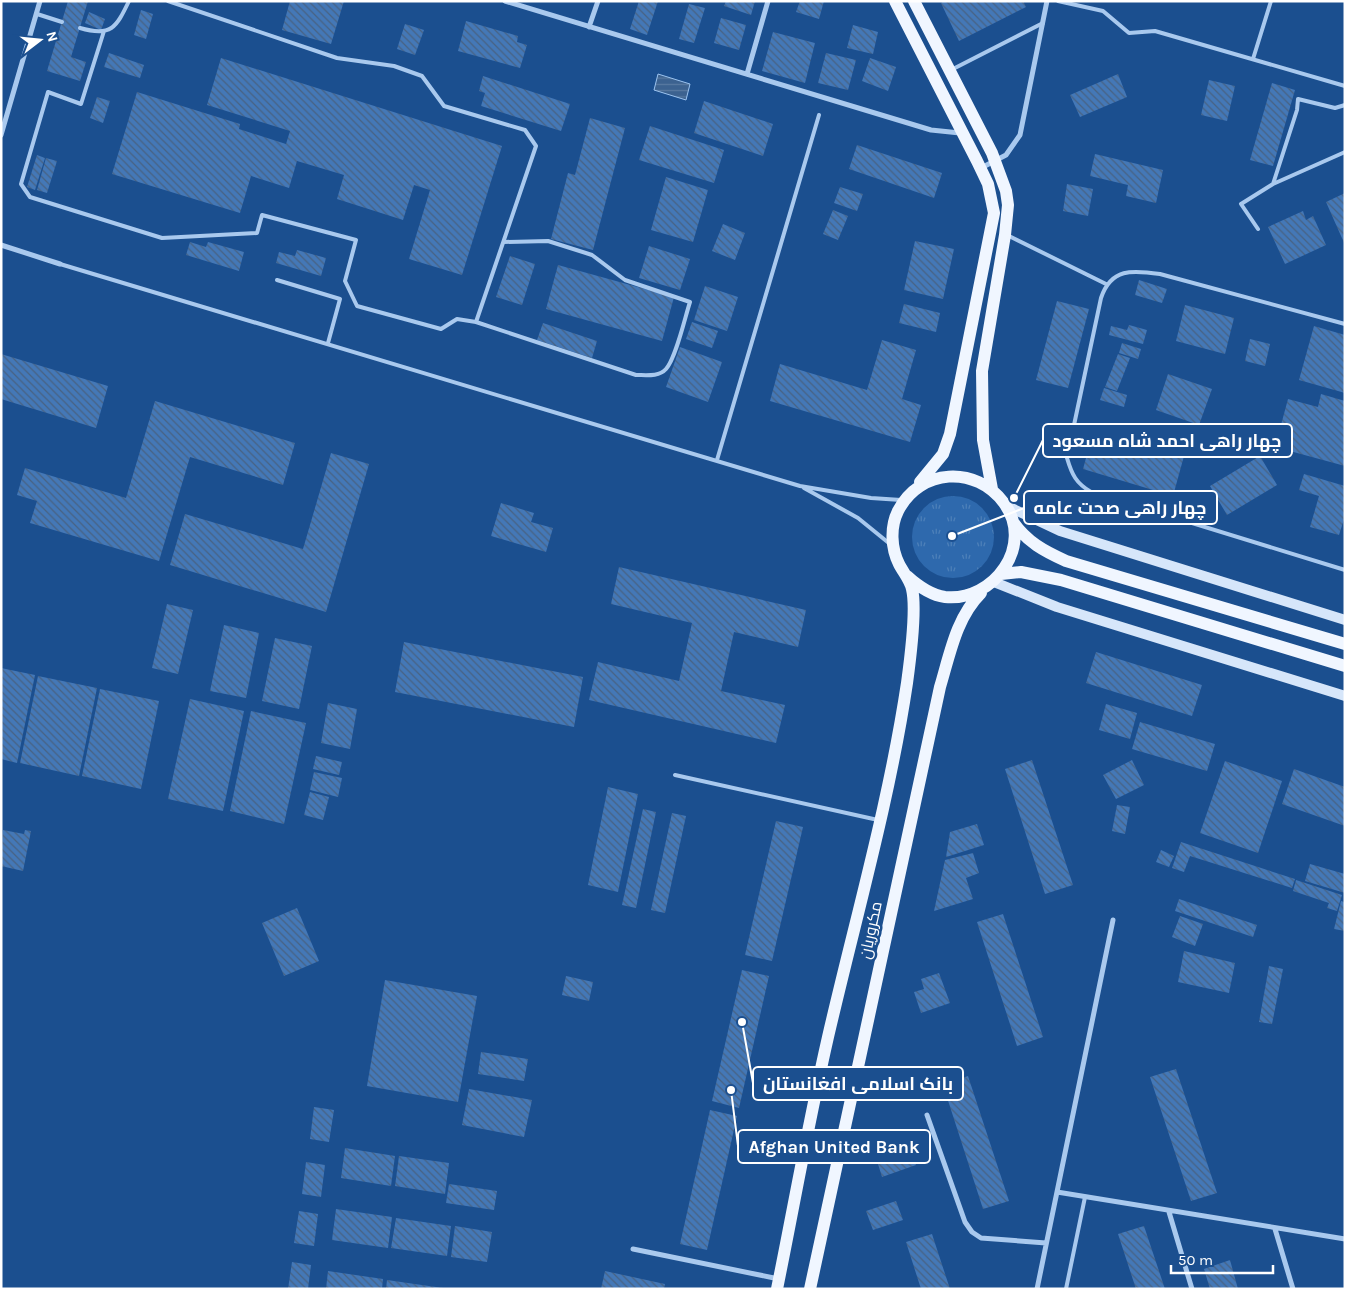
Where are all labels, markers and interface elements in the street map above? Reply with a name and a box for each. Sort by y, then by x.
north arrow [15,15,65,65]
text: N [42,29,62,44]
callout: چهار راهی احمد شاه مسعود [1043,424,1292,457]
text: چهار راهی احمد شاه مسعود [1053,430,1281,453]
callout: چهار راهی صحت عامه [1024,491,1217,524]
text: چهار راهی صحت عامه [1034,497,1206,520]
street label: مکروریان [855,900,887,961]
callout: بانک اسلامی افغانستان [753,1067,963,1100]
text: بانک اسلامی افغانستان [763,1073,953,1095]
callout: Afghan United Bank [738,1130,930,1163]
text: Afghan United Bank [748,1136,920,1158]
scale bar [1171,1242,1274,1274]
text: 50 m [1178,1251,1213,1269]

